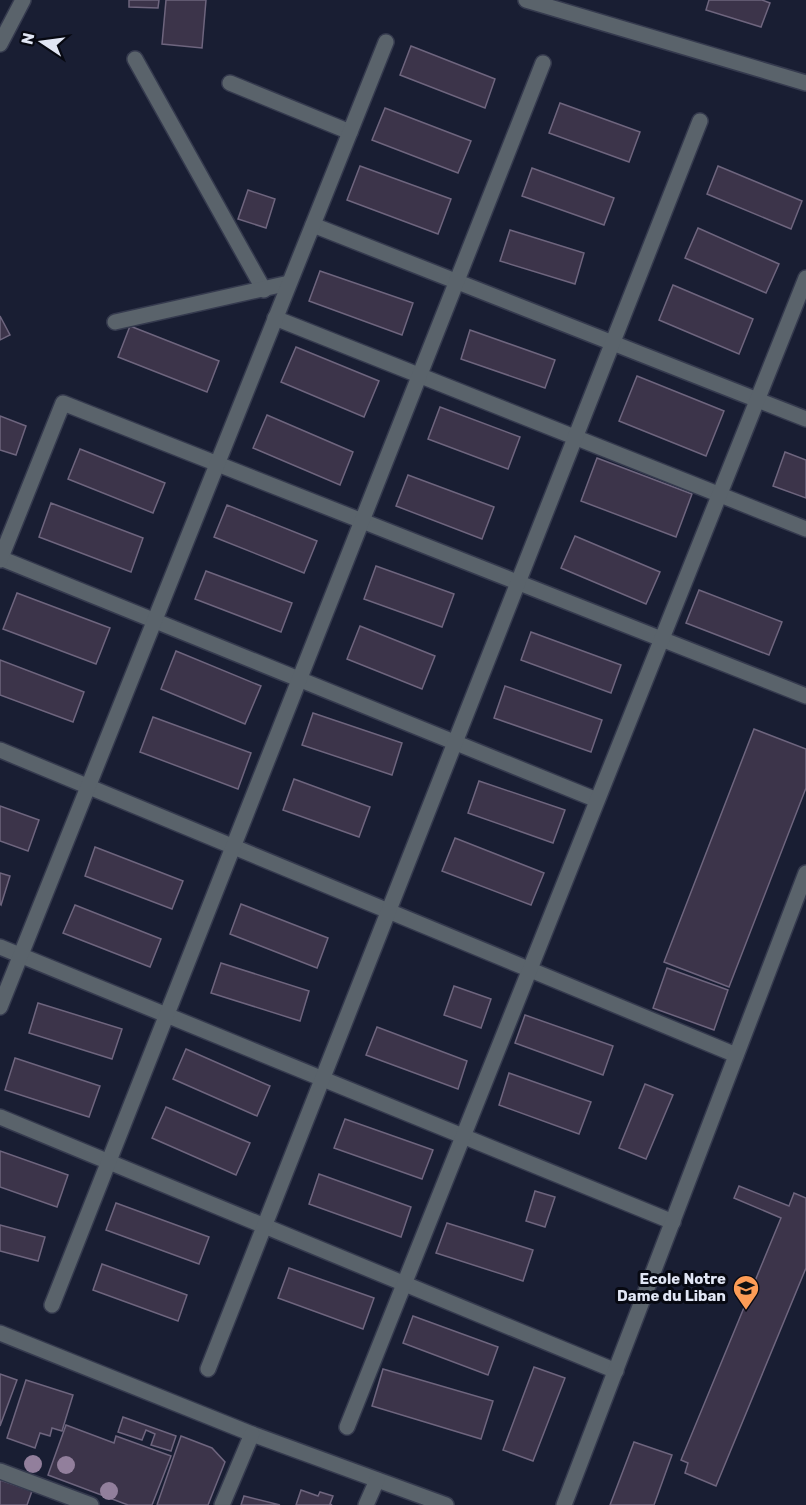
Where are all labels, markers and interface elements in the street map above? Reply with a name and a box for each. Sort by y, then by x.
north arrow [12,12,72,72]
text: N [17,31,38,46]
place label: Ecole Notre Dame du Liban [617,1270,726,1305]
school or university icon: Ecole Notre Dame du Liban [731,1273,761,1311]

